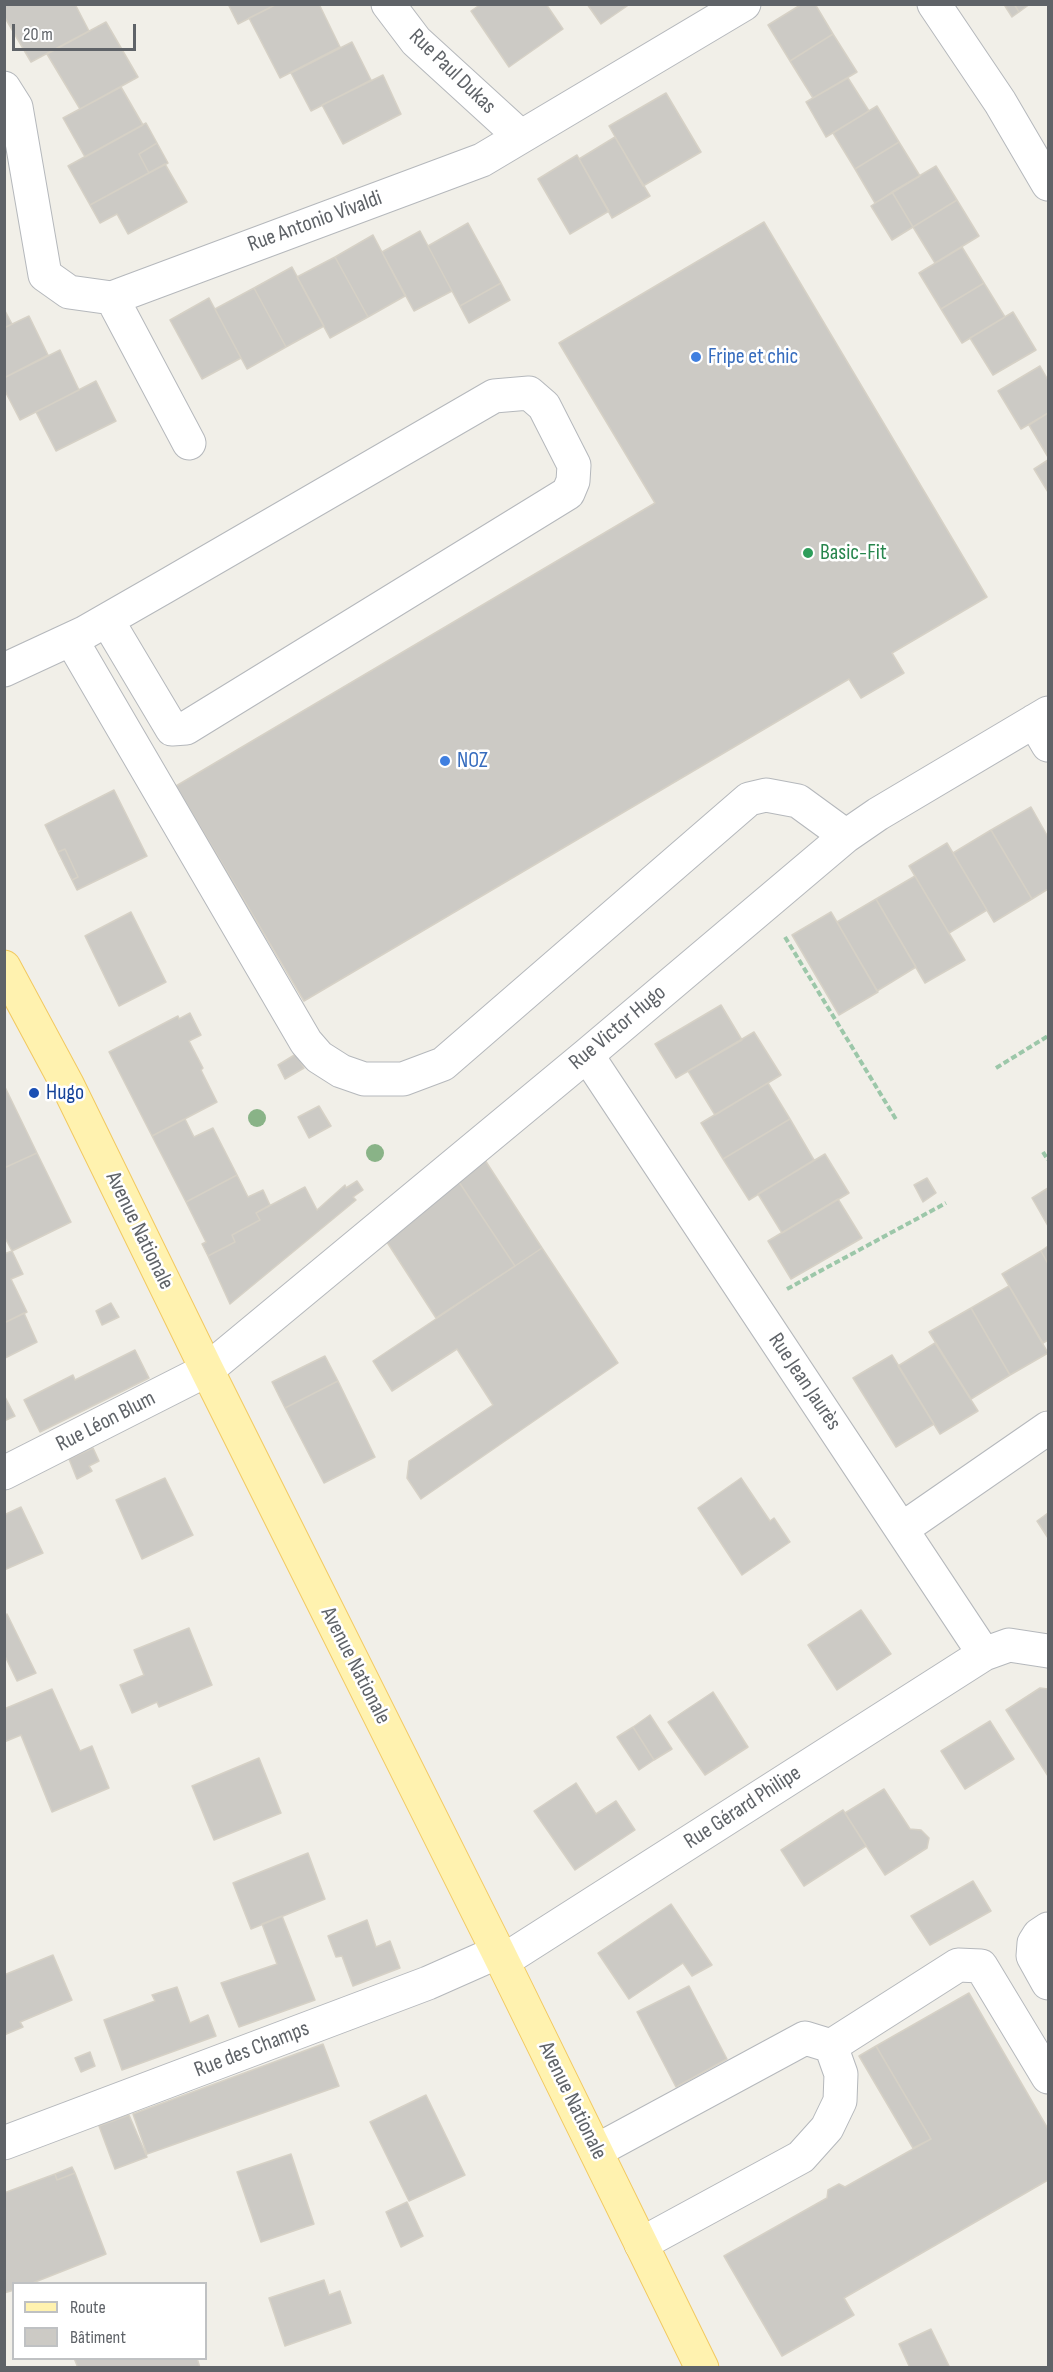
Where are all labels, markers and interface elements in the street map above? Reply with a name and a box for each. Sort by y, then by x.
scale bar [15,12,140,50]
text: 20 m [23,24,53,45]
street label: Rue Paul Dukas [403,24,501,120]
street label: Rue Antonio Vivaldi [244,185,386,259]
place label: Fripe et chic [708,344,798,370]
marker: Fripe et chic [689,350,703,364]
place label: Basic-Fit [820,540,887,566]
marker: Basic-Fit [801,546,815,560]
place label: NOZ [457,748,488,774]
marker: NOZ [438,754,452,768]
street label: Rue Victor Hugo [564,980,672,1076]
place label: Hugo [46,1080,84,1106]
marker: Hugo [27,1086,41,1100]
street label: Avenue Nationale [99,1168,179,1294]
street label: Rue Jean Jaurès [762,1328,846,1436]
street label: Rue Léon Blum [52,1386,160,1458]
street label: Avenue Nationale [314,1603,396,1729]
street label: Rue Gérard Philipe [680,1760,806,1856]
street label: Rue des Champs [191,2016,313,2084]
street label: Avenue Nationale [532,2038,612,2164]
legend [12,2282,207,2360]
text: Route [70,2297,106,2318]
text: Bâtiment [70,2327,126,2348]

